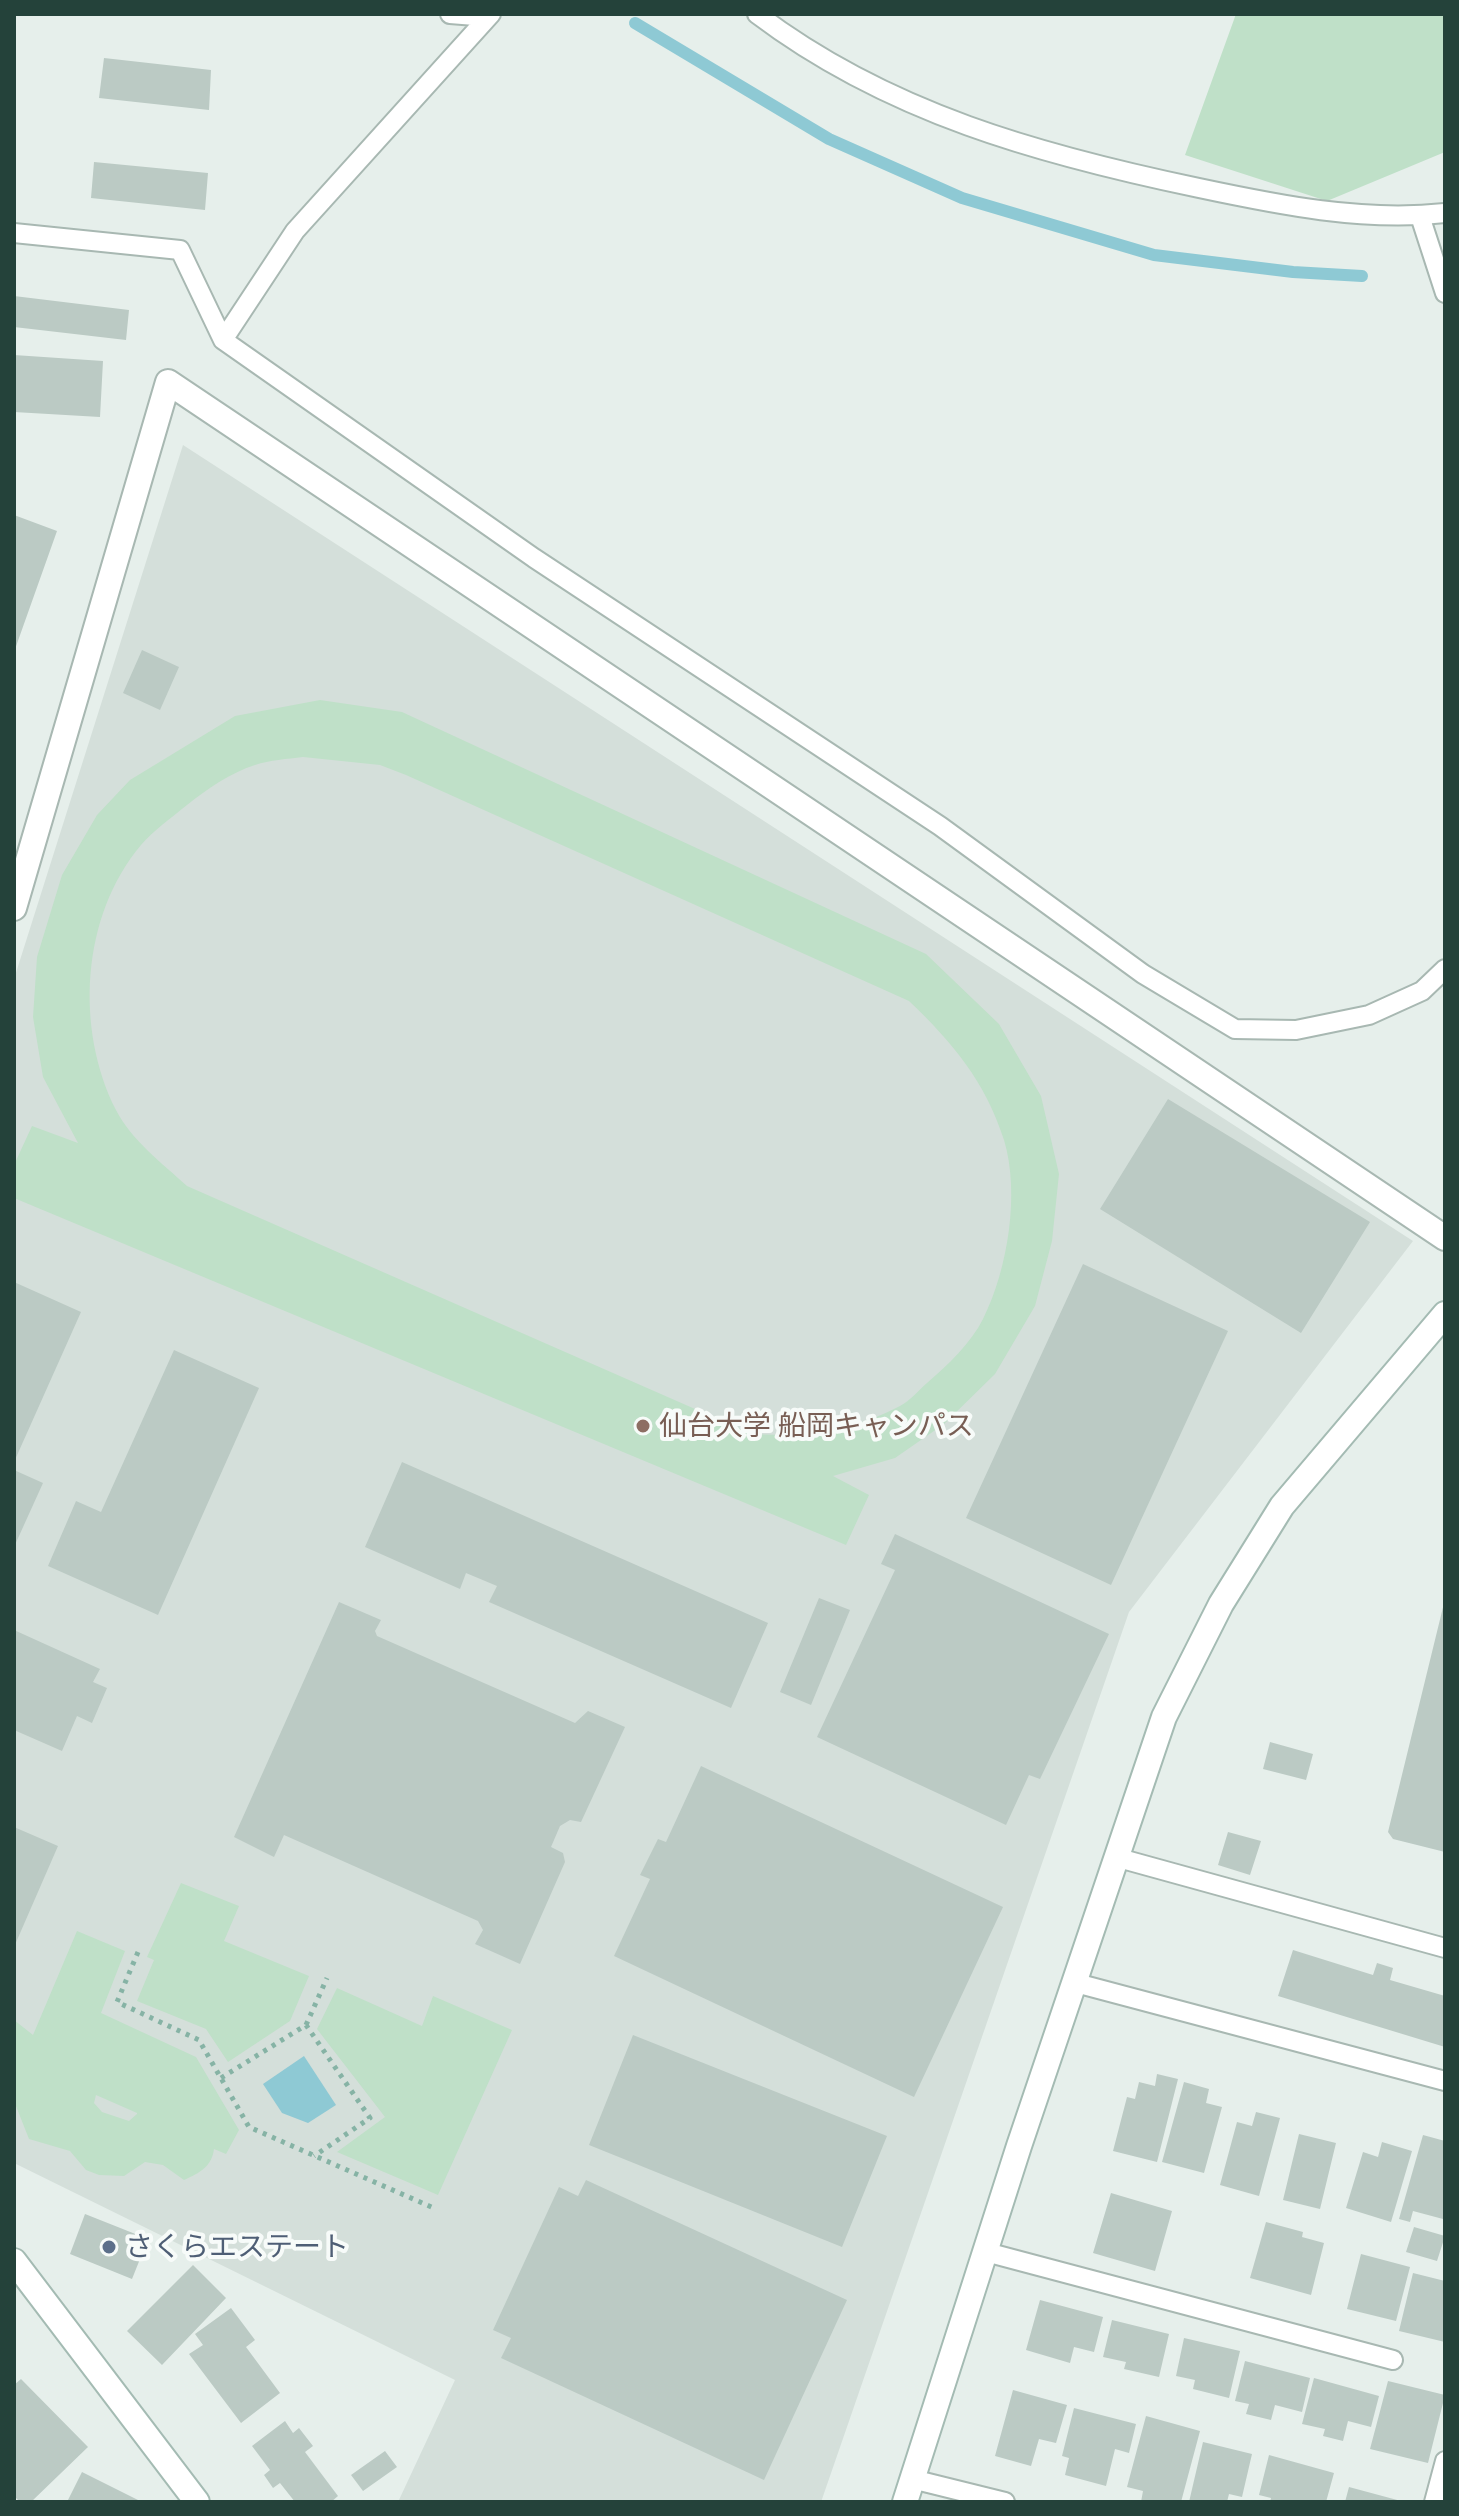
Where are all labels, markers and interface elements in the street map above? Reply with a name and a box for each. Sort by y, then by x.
place label: 仙台大学 船岡キャンパス [659,1409,974,1443]
marker: 仙台大学 船岡キャンパス [634,1417,652,1435]
place label: さくらエステート [125,2230,349,2264]
marker: さくらエステート [100,2238,118,2256]

